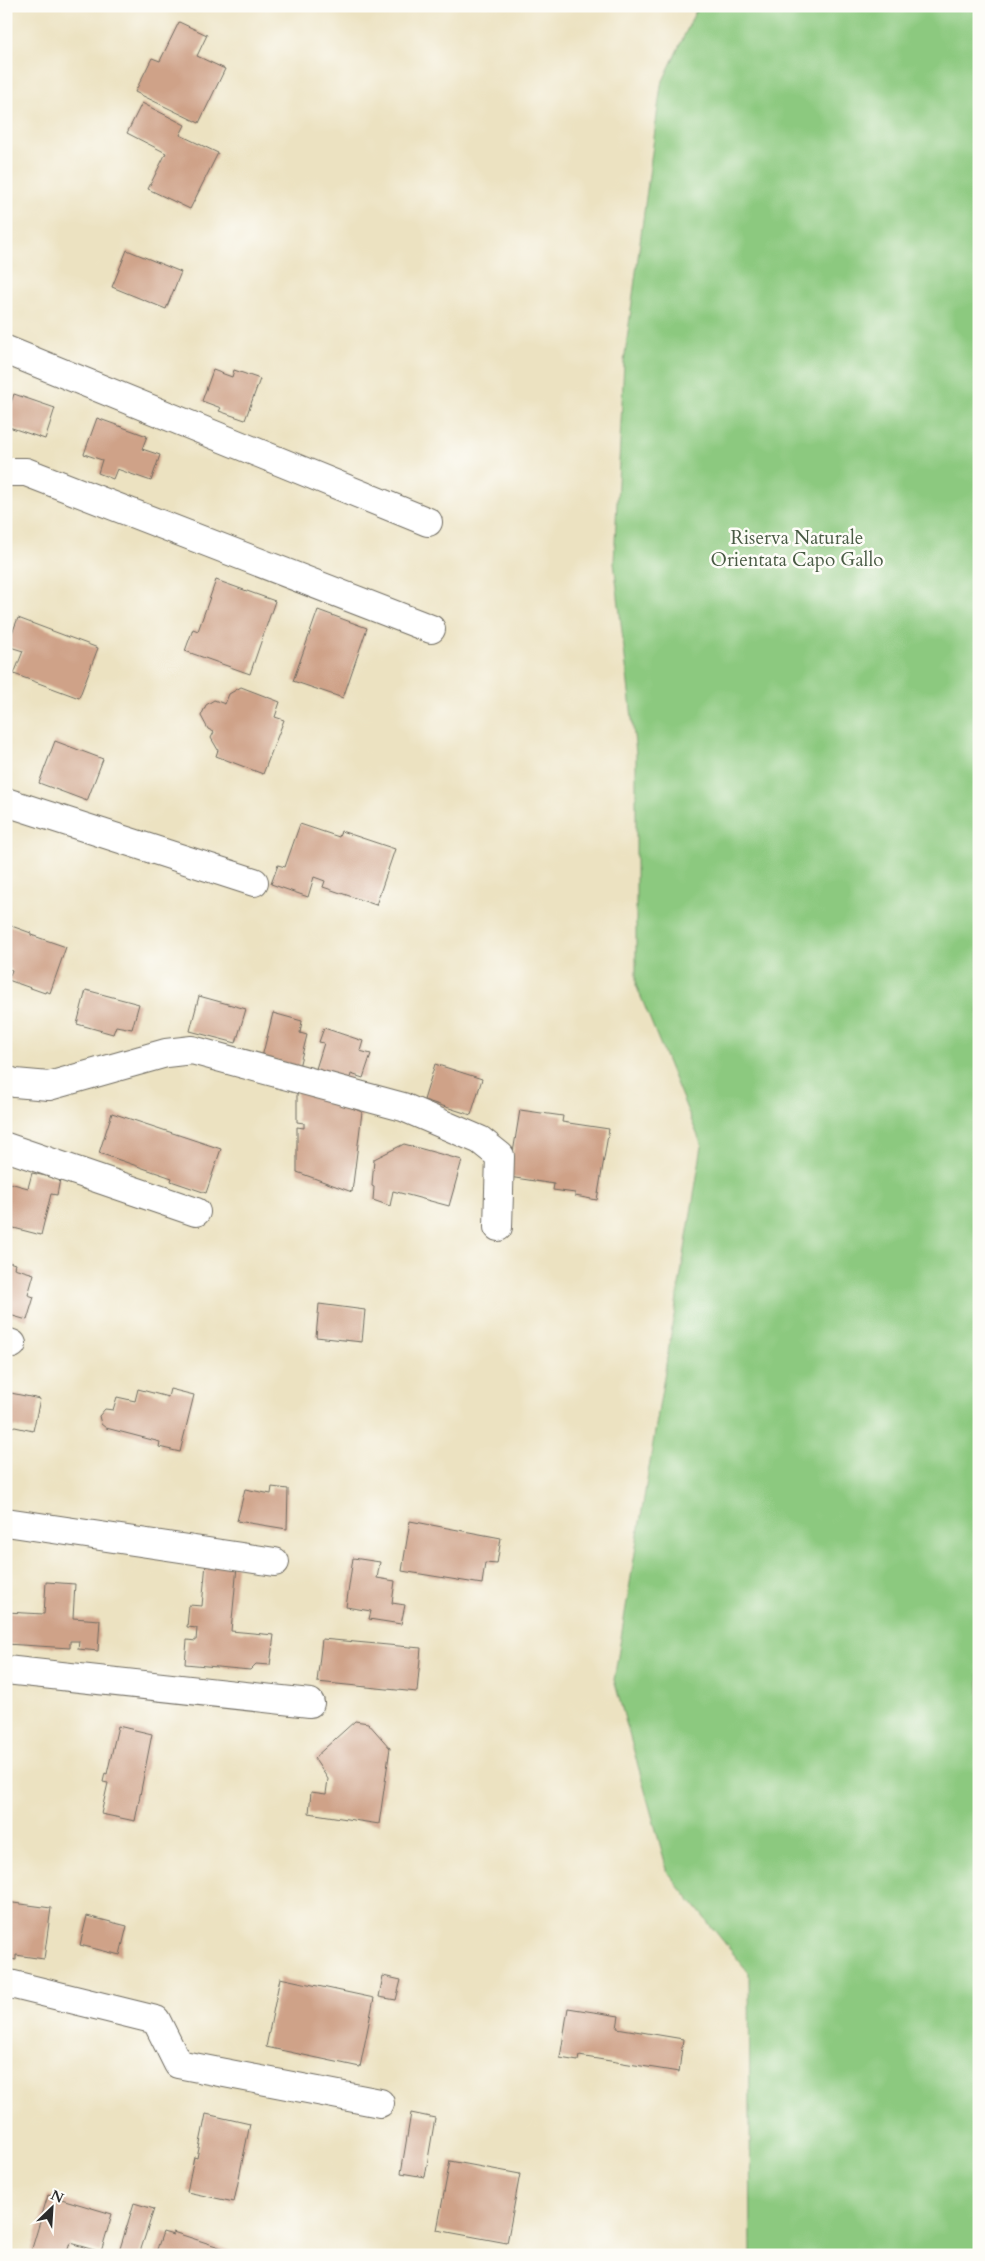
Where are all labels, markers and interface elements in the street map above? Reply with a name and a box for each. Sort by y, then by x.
park label: Riserva Naturale Orientata Capo Gallo [710,525,884,573]
north arrow [28,2184,78,2234]
text: N [48,2185,67,2208]

